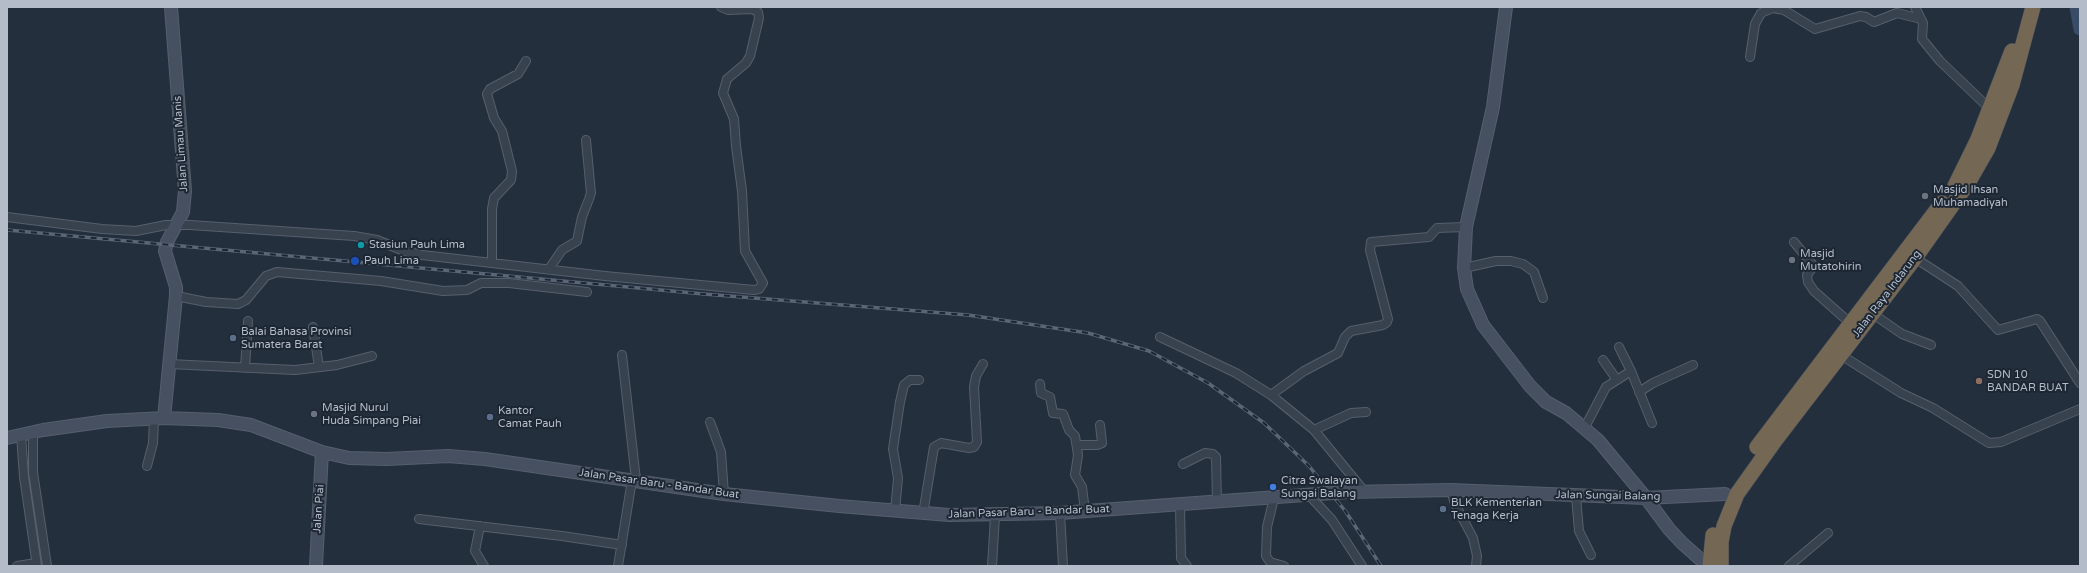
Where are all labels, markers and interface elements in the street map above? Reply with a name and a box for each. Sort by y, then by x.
street label: Jalan Limau Manis [171,96,191,192]
place label: Masjid Ihsan Muhamadiyah [1933,183,2008,209]
marker: Masjid Ihsan Muhamadiyah [1920,191,1930,201]
place label: Stasiun Pauh Lima [369,238,465,252]
marker: Stasiun Pauh Lima [356,240,366,250]
place label: Masjid Mutatohirin [1800,247,1861,273]
street label: Jalan Raya Indarung [1850,248,1924,340]
place label: Pauh Lima [364,254,419,268]
marker: Pauh Lima [349,255,361,267]
marker: Masjid Mutatohirin [1787,255,1797,265]
place label: Balai Bahasa Provinsi Sumatera Barat [241,325,352,351]
marker: Balai Bahasa Provinsi Sumatera Barat [228,333,238,343]
place label: SDN 10 BANDAR BUAT [1987,368,2069,394]
marker: SDN 10 BANDAR BUAT [1974,376,1984,386]
place label: Masjid Nurul Huda Simpang Piai [322,401,421,427]
place label: Kantor Camat Pauh [498,404,562,430]
marker: Masjid Nurul Huda Simpang Piai [309,409,319,419]
marker: Kantor Camat Pauh [485,412,495,422]
street label: Jalan Pasar Baru - Bandar Buat [578,466,740,502]
place label: Citra Swalayan Sungai Balang [1281,474,1358,500]
marker: Citra Swalayan Sungai Balang [1268,482,1278,492]
street label: Jalan Piai [311,484,327,534]
street label: Jalan Sungai Balang [1555,488,1661,504]
place label: BLK Kementerian Tenaga Kerja [1451,496,1542,522]
street label: Jalan Pasar Baru - Bandar Buat [948,503,1110,521]
marker: BLK Kementerian Tenaga Kerja [1438,504,1448,514]

